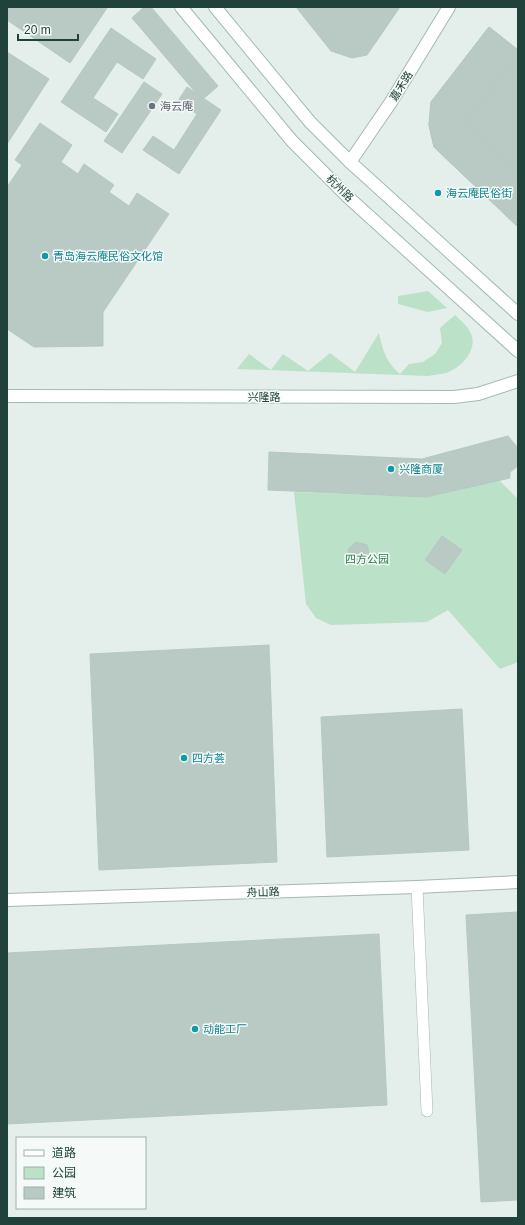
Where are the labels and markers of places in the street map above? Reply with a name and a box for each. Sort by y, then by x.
place label: 海云庵 [160,100,193,112]
marker: 海云庵 [147,101,157,111]
place label: 海云庵民俗街 [446,187,512,199]
marker: 海云庵民俗街 [433,188,443,198]
place label: 青岛海云庵民俗文化馆 [53,250,163,262]
marker: 青岛海云庵民俗文化馆 [40,251,50,261]
place label: 兴隆商厦 [399,463,443,475]
marker: 兴隆商厦 [386,464,396,474]
place label: 四方荟 [192,752,225,764]
marker: 四方荟 [179,753,189,763]
place label: 动能工厂 [203,1023,247,1035]
marker: 动能工厂 [190,1024,200,1034]

